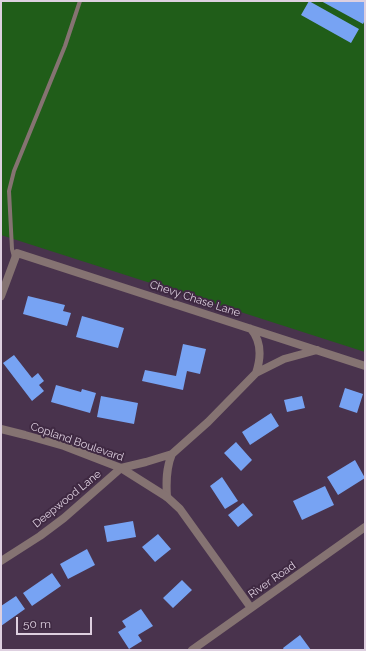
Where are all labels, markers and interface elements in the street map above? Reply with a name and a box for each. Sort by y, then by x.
street label: Chevy Chase Lane [148,278,242,320]
street label: Copland Boulevard [29,420,125,464]
street label: Deepwood Lane [30,467,104,531]
street label: River Road [246,559,298,601]
scale bar [18,609,94,635]
text: 50 m [23,617,51,631]

